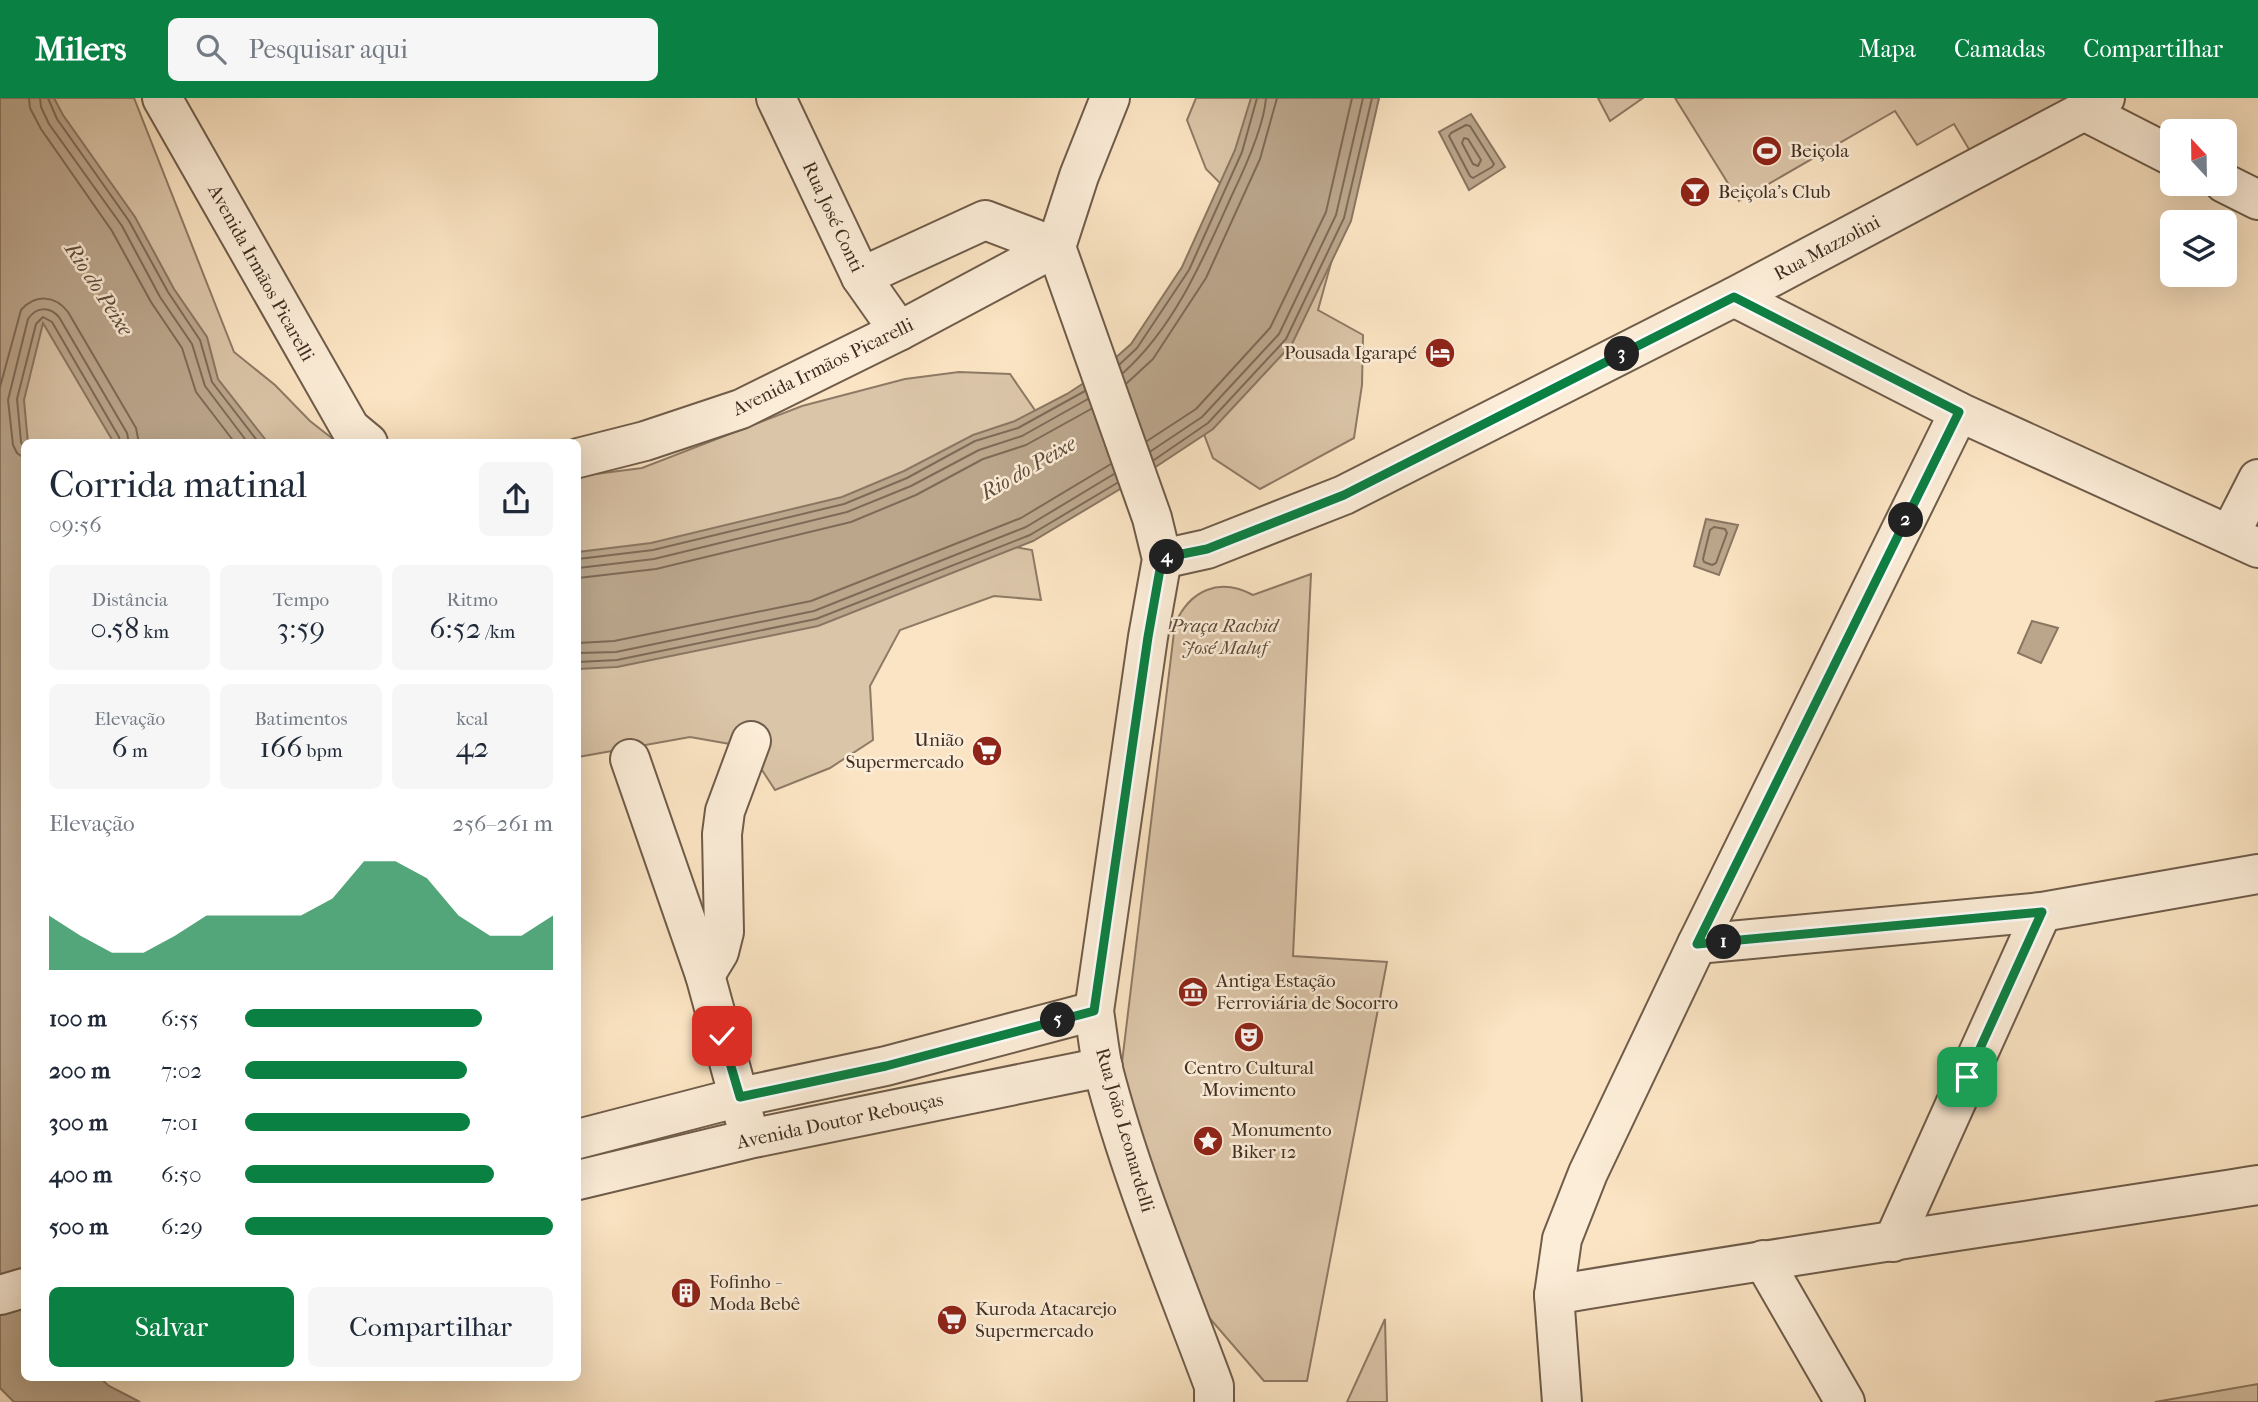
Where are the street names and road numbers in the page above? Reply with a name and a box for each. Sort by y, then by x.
street label: Rua José Conti [798,158,868,276]
street label: Avenida Irmãos Picarelli [203,180,319,365]
street label: Rua Mazzolini [1770,211,1884,285]
street label: Avenida Irmãos Picarelli [728,313,917,421]
street label: Rua João Leonardelli [1091,1045,1159,1215]
street label: Avenida Doutor Rebouças [734,1088,945,1154]

